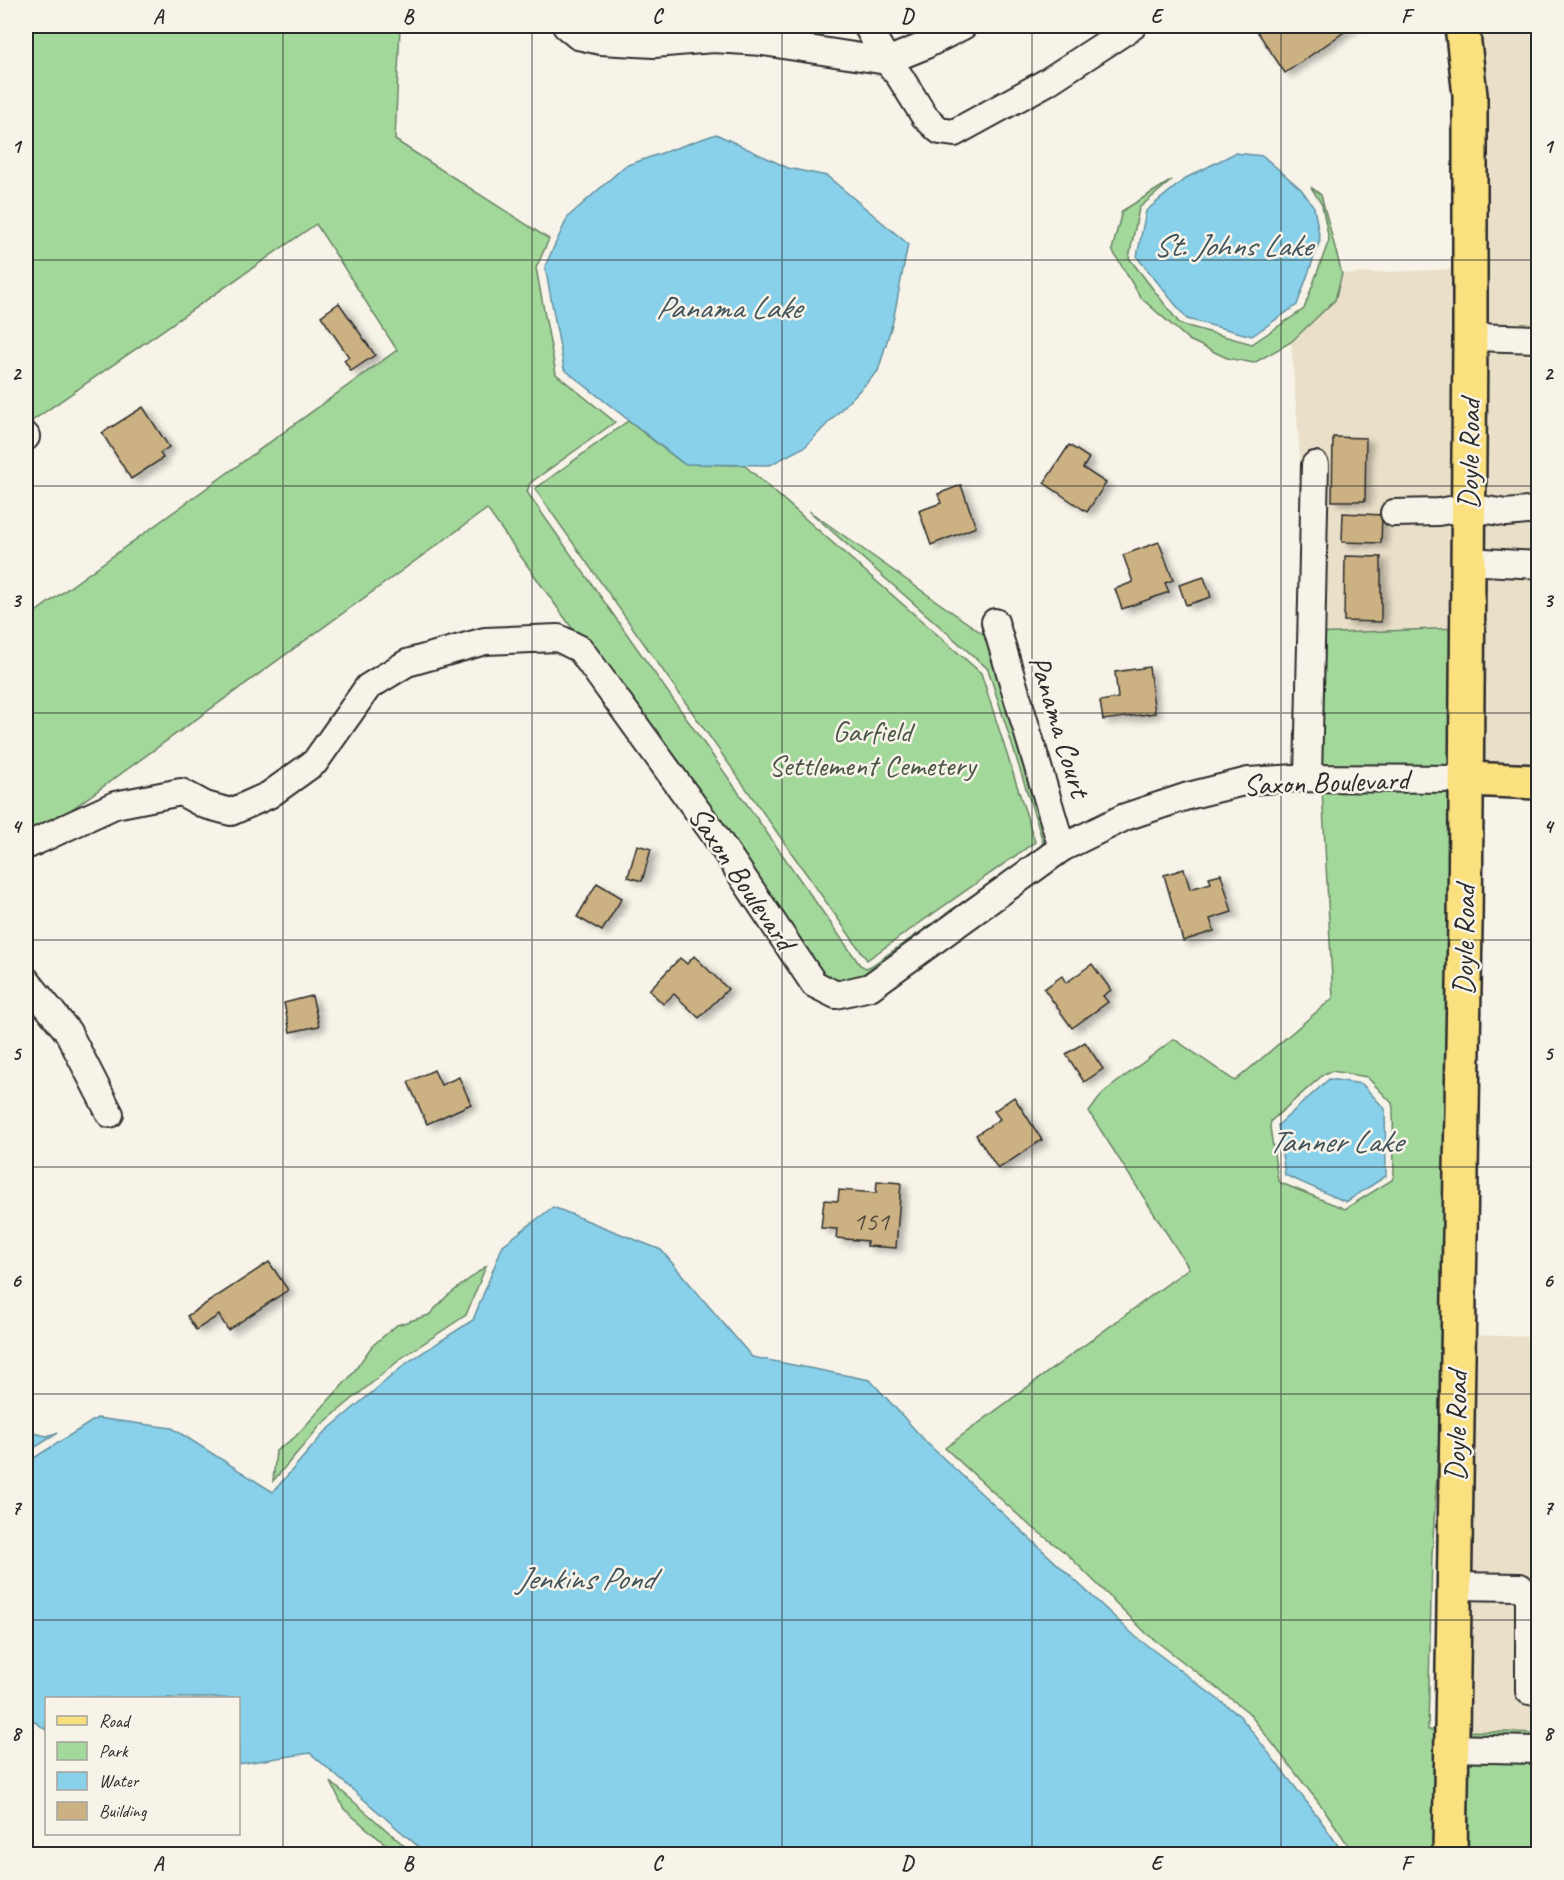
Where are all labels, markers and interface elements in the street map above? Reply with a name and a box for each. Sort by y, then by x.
text: A [153,4,165,29]
text: B [403,4,415,29]
text: C [652,4,664,29]
text: D [901,4,915,29]
text: E [1151,4,1165,29]
text: F [1401,4,1415,29]
text: 1 [12,134,23,159]
text: 1 [1544,134,1555,159]
water label: St. Johns Lake [1153,225,1316,266]
water label: Panama Lake [656,287,805,328]
text: 2 [12,361,23,386]
text: 2 [1544,361,1555,386]
street label: Doyle Road [1449,394,1489,510]
text: 3 [12,588,23,613]
text: 3 [1544,588,1555,613]
street label: Panama Court [1021,651,1100,804]
park label: Garfield Settlement Cemetery [769,712,978,784]
street label: Saxon Boulevard [1243,760,1414,804]
street label: Saxon Boulevard [680,799,806,961]
text: 4 [12,814,24,839]
text: 4 [1544,814,1556,839]
street label: Doyle Road [1444,880,1484,996]
text: 5 [12,1041,23,1066]
text: 5 [1544,1041,1555,1066]
water label: Tanner Lake [1268,1121,1406,1162]
house number: 151 [853,1204,891,1238]
text: 6 [11,1268,22,1293]
text: 6 [1543,1268,1554,1293]
street label: Doyle Road [1436,1366,1476,1482]
text: 7 [12,1495,23,1520]
text: 7 [1544,1495,1555,1520]
water label: Jenkins Pond [513,1558,663,1599]
legend [45,1697,240,1835]
text: Road [99,1710,132,1732]
text: 8 [12,1721,24,1746]
text: 8 [1544,1721,1556,1746]
text: Park [99,1740,129,1762]
text: Water [99,1770,140,1792]
text: Building [99,1800,148,1822]
text: A [153,1851,165,1876]
text: B [403,1851,415,1876]
text: C [652,1851,664,1876]
text: D [901,1851,915,1876]
text: E [1151,1851,1165,1876]
text: F [1401,1851,1415,1876]

